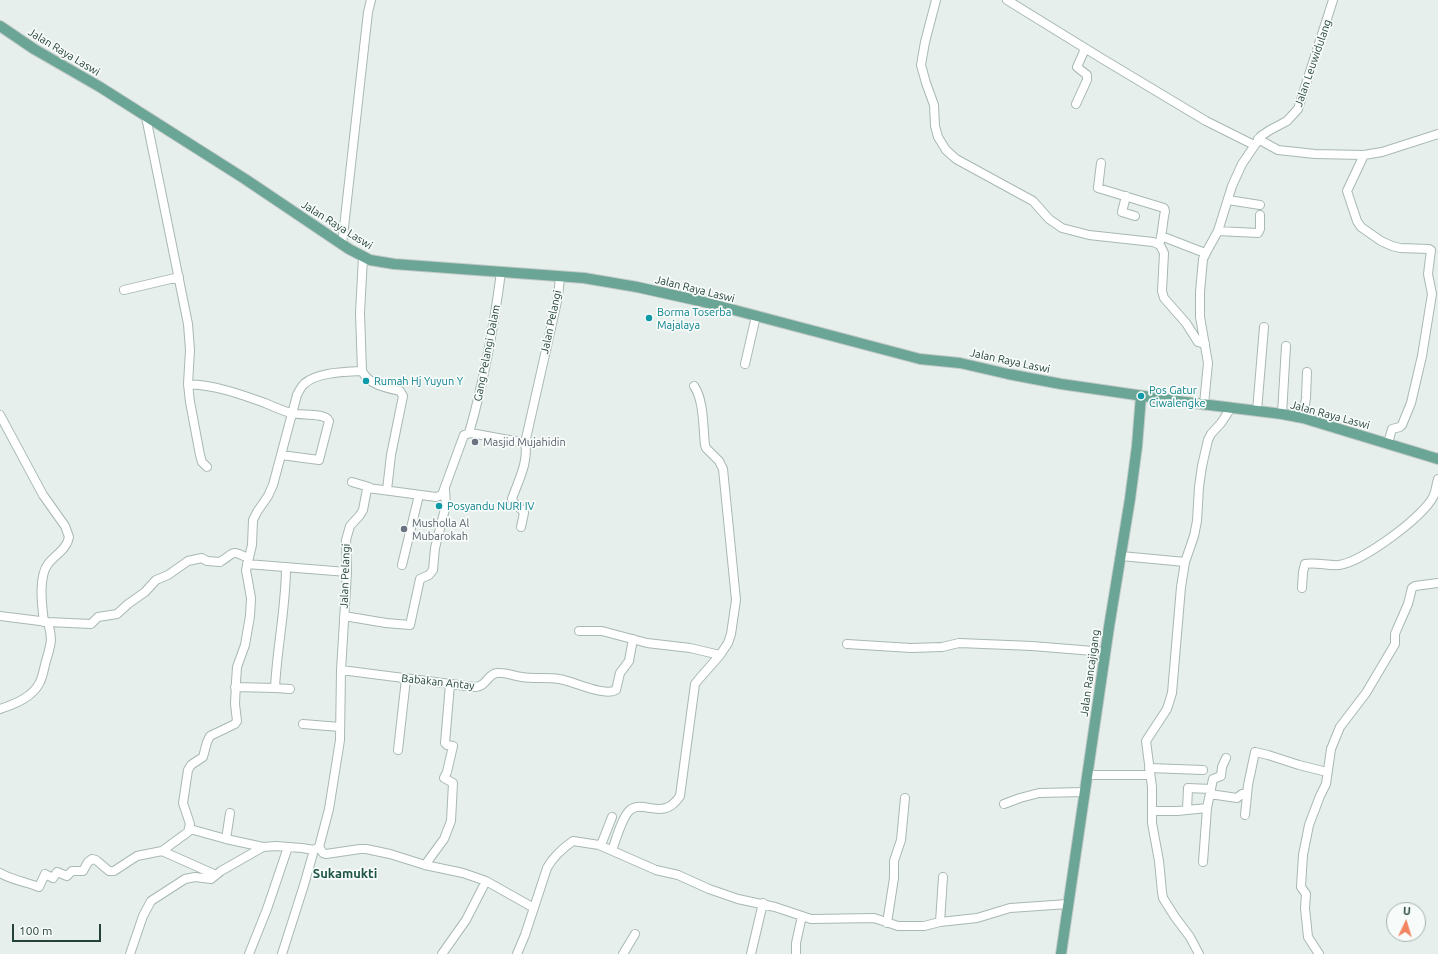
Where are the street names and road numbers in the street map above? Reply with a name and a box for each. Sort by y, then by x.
street label: Jalan Leuwidulang [1292,18,1334,108]
street label: Jalan Raya Laswi [26,25,102,79]
street label: Jalan Raya Laswi [299,198,375,252]
street label: Jalan Raya Laswi [654,273,736,305]
street label: Jalan Pelangi [538,289,564,355]
street label: Gang Pelangi Dalam [471,303,503,403]
street label: Jalan Raya Laswi [969,346,1051,376]
street label: Jalan Raya Laswi [1289,398,1371,432]
street label: Jalan Pelangi [337,543,353,609]
street label: Jalan Rancajigang [1077,629,1103,717]
street label: Babakan Antay [401,672,475,692]

